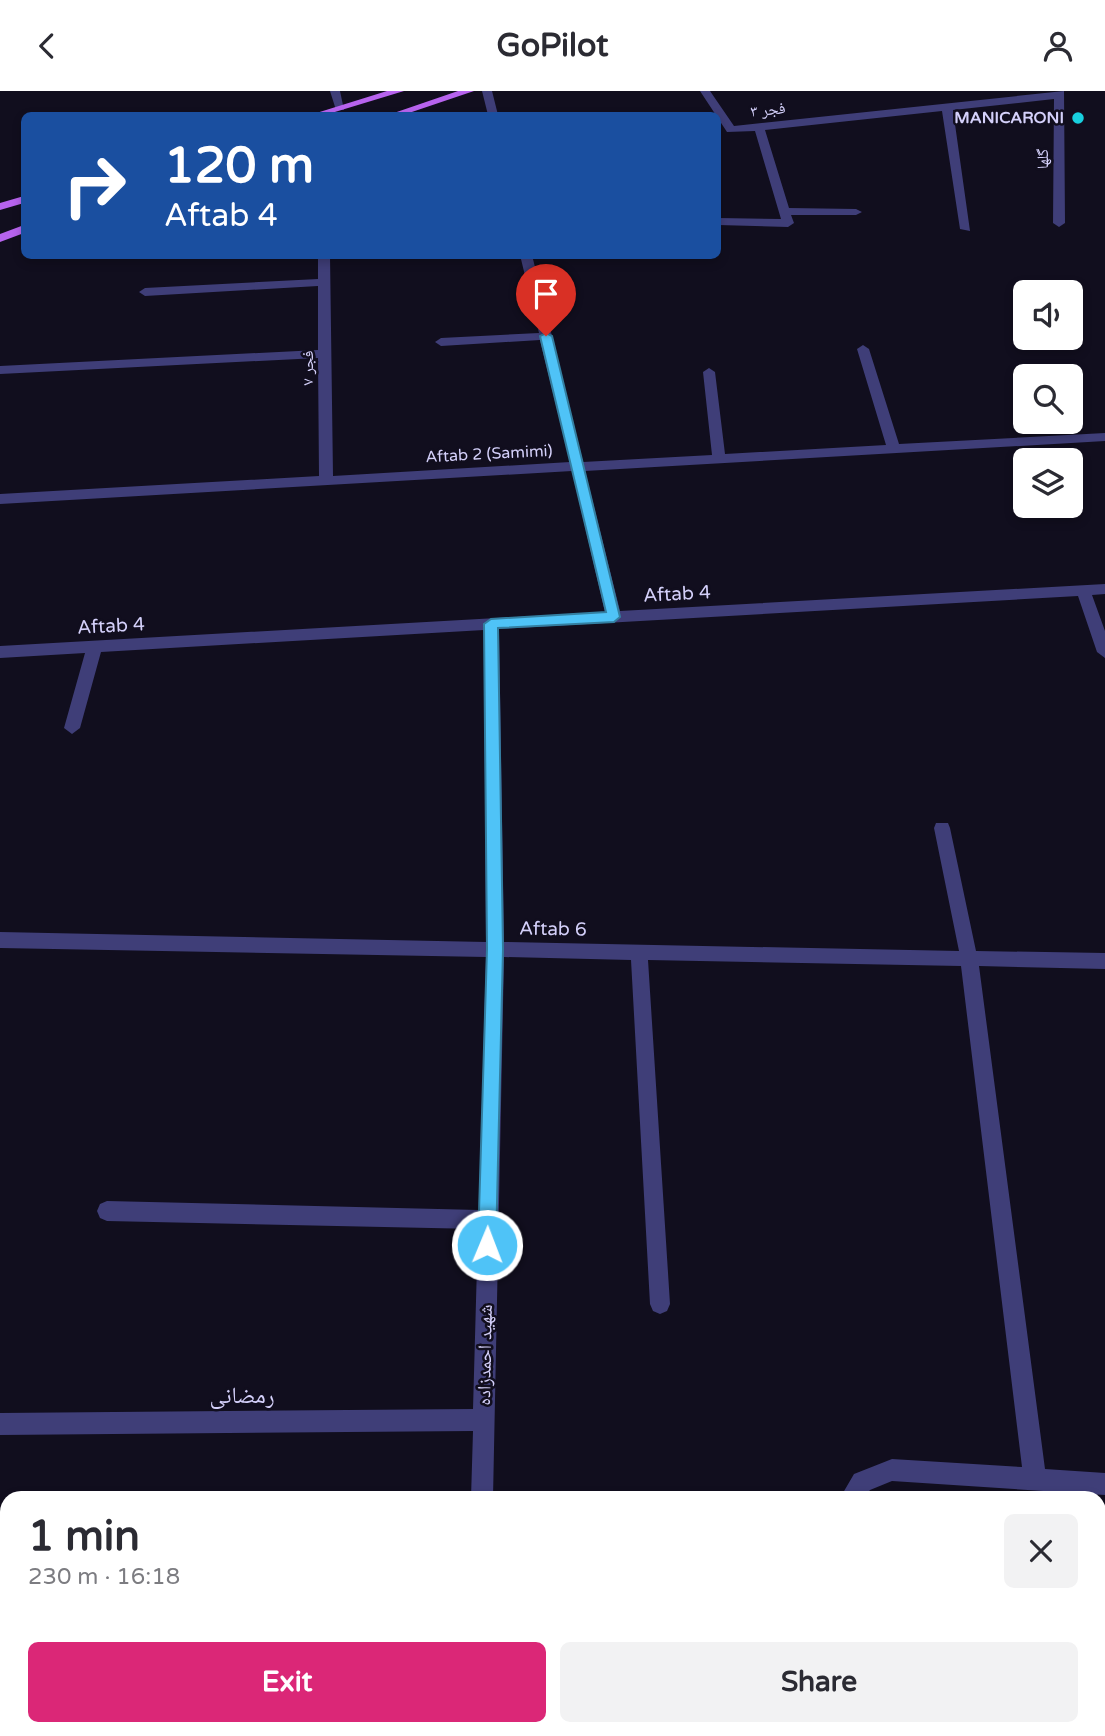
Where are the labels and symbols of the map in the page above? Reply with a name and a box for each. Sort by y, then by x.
street label: فجر ۳ [749,98,787,122]
place label: MANICARONI [954,108,1064,128]
marker: MANICARONI [1070,110,1086,126]
street label: گلها [1033,148,1053,169]
pin [516,264,576,336]
street label: فجر ۷ [298,350,318,386]
street label: Aftab 2 (Samimi) [425,441,553,467]
street label: Aftab 4 [643,581,711,607]
street label: Aftab 4 [77,613,145,639]
street label: Aftab 6 [519,917,587,941]
position arrow [450,1208,524,1282]
street label: شهید احمدزاده [473,1304,497,1406]
street label: رمضانی [209,1382,275,1410]

